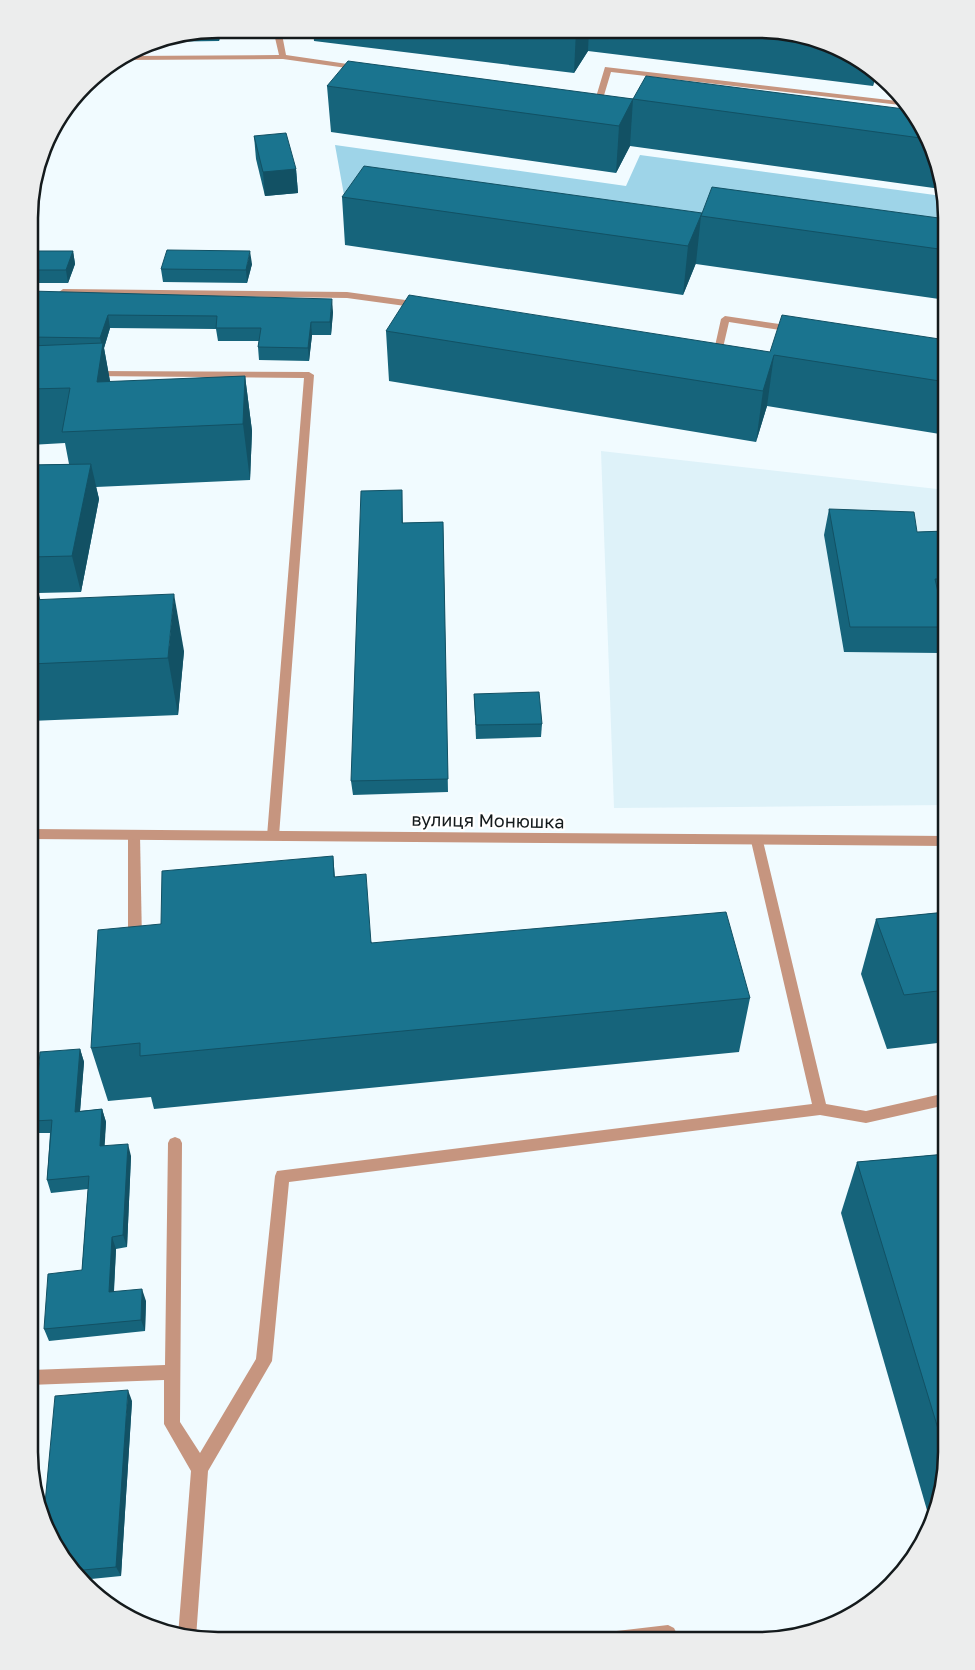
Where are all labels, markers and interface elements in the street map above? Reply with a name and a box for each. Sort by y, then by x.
street label: вулиця Монюшка [411,808,565,832]

